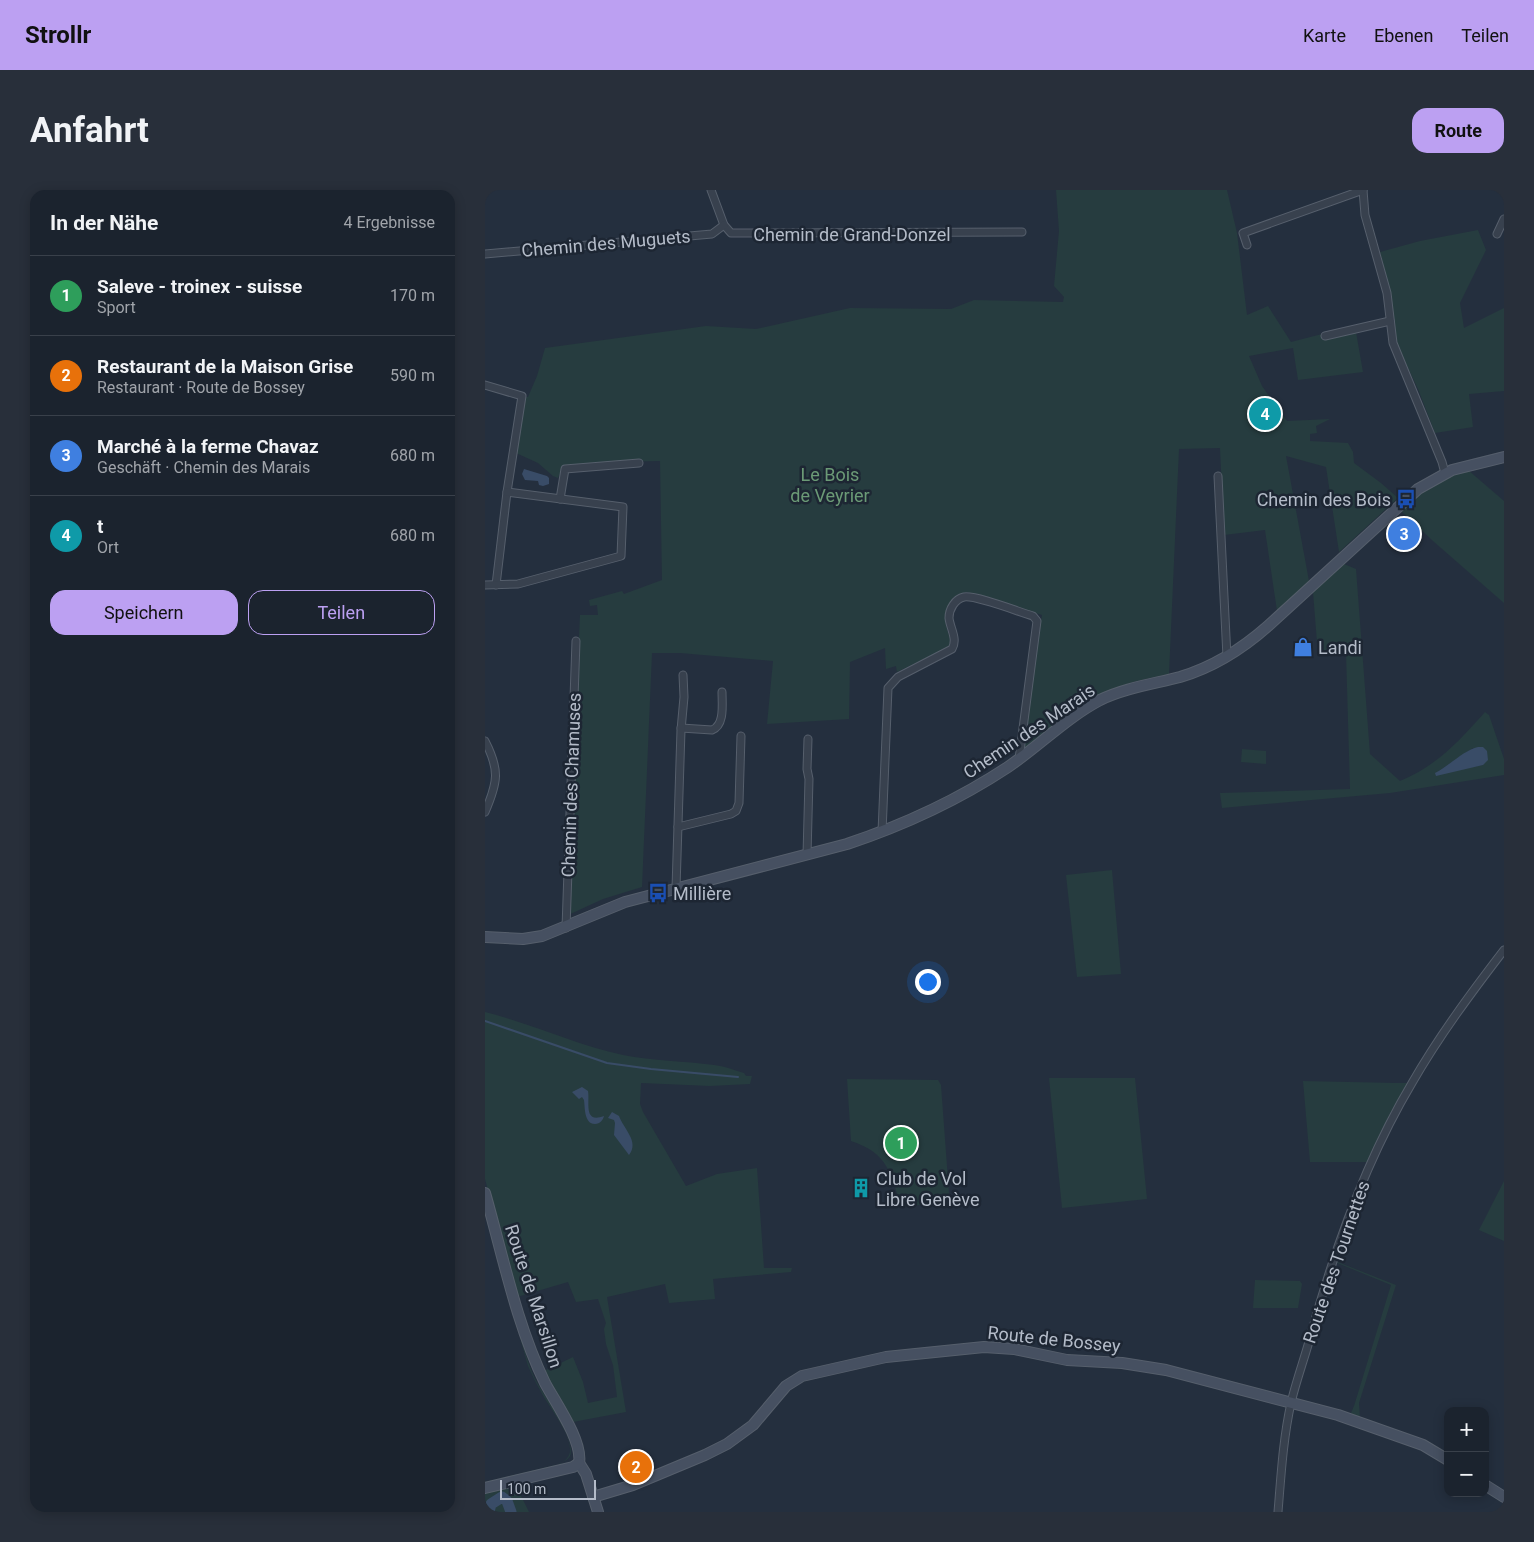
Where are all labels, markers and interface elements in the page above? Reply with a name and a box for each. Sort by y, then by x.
text: Strollr [25,21,91,49]
text: Karte [1303,25,1346,46]
text: Ebenen [1374,25,1433,46]
text: Teilen [1461,25,1509,46]
button: Route [1412,108,1504,153]
text: Anfahrt [30,110,149,151]
text: In der Nähe [50,211,158,235]
text: 4 Ergebnisse [343,213,435,232]
street label: Chemin de Grand-Donzel [753,224,951,245]
street label: Chemin des Muguets [521,225,691,261]
text: Saleve - troinex - suisse [97,275,302,298]
text: 1 [61,286,71,305]
text: 170 m [390,286,435,305]
text: Sport [97,298,136,317]
text: Restaurant de la Maison Grise [97,355,353,378]
text: 2 [61,366,71,385]
text: 590 m [390,366,435,385]
text: Restaurant · Route de Bossey [97,378,305,397]
pin: 4 [1249,395,1281,433]
text: Marché à la ferme Chavaz [97,435,319,458]
text: 3 [61,446,71,465]
text: 680 m [390,446,435,465]
text: Geschäft · Chemin des Marais [97,458,310,477]
park label: Le Bois de Veyrier [790,464,870,506]
bus stop icon: Chemin des Bois [1395,488,1417,510]
place label: Chemin des Bois [1257,489,1391,510]
text: t [97,515,103,538]
pin: 3 [1388,515,1420,553]
text: 4 [61,526,71,545]
text: 680 m [390,526,435,545]
text: Ort [97,538,119,557]
button: Speichern [50,590,238,635]
button: Teilen [248,590,435,635]
shop icon: Landi [1292,636,1314,658]
place label: Landi [1318,637,1362,658]
street label: Chemin des Marais [959,679,1099,783]
street label: Chemin des Chamuses [557,692,585,878]
bus stop icon: Millière [647,882,669,904]
place label: Millière [673,883,731,904]
your location [915,969,941,995]
pin: 1 [885,1124,917,1162]
place label: Club de Vol Libre Genève [876,1168,979,1210]
building icon: Club de Vol Libre Genève [850,1177,872,1199]
street label: Route des Tournettes [1298,1178,1374,1346]
street label: Route de Marsillon [501,1222,567,1370]
street label: Route de Bossey [987,1322,1122,1356]
map controls [1444,1407,1489,1497]
button: + [1444,1407,1489,1452]
pin: 2 [620,1448,652,1486]
button: − [1444,1452,1489,1497]
scale bar [500,1477,596,1500]
text: 100 m [507,1481,546,1497]

